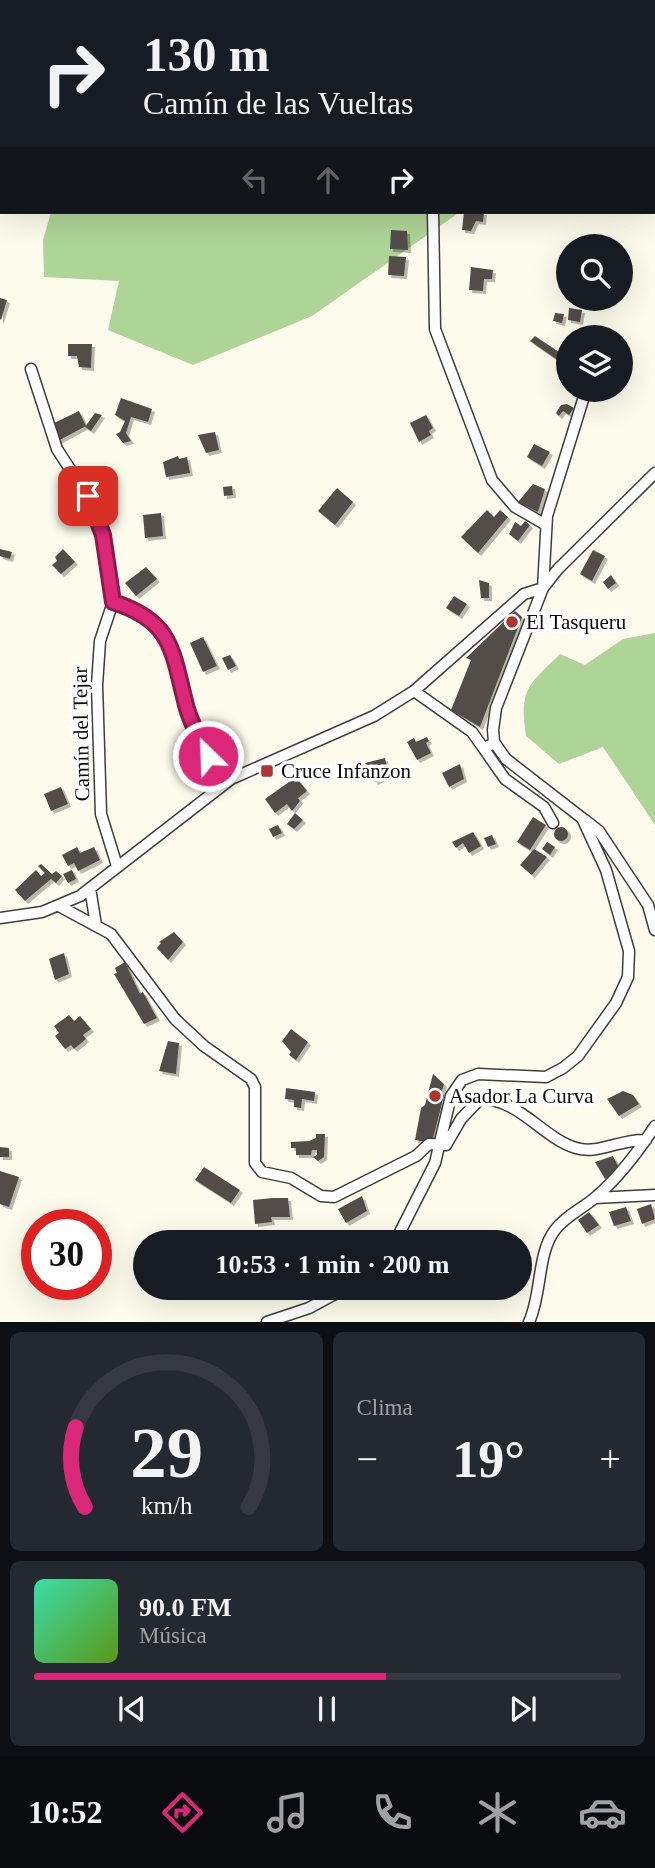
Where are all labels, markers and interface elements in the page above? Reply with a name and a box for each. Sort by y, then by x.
text: 130 m [143,27,270,82]
icon: right [28,28,119,119]
text: Camín de las Vueltas [143,85,413,121]
icon: left [236,161,274,199]
icon: ahead [309,161,347,199]
icon: right [382,161,420,199]
map controls [556,234,633,402]
button: search [556,234,633,311]
button: layers [556,325,633,402]
pin [58,466,118,526]
icon: arrive [69,477,107,515]
place label: El Tasqueru [526,610,627,634]
marker: El Tasqueru [504,614,520,630]
street label: Camín del Tejar [68,666,94,802]
position arrow [171,719,245,793]
place label: Cruce Infanzon [281,759,412,783]
marker: Cruce Infanzon [259,763,275,779]
place label: Asador La Curva [449,1084,594,1108]
marker: Asador La Curva [427,1088,443,1104]
speed limit sign: 30 [21,1209,112,1300]
text: 10:53 · 1 min · 200 m [216,1250,450,1279]
text: Clima [357,1395,413,1420]
text: 29 [130,1413,203,1494]
text: 19° [452,1431,525,1488]
text: − [357,1438,378,1480]
text: + [600,1438,621,1480]
text: km/h [141,1492,192,1519]
text: 90.0 FM [139,1593,231,1622]
text: Música [139,1623,207,1648]
icon: previous [113,1690,151,1728]
icon: pause [308,1690,346,1728]
icon: next [504,1690,542,1728]
icon: directions [158,1788,207,1837]
icon: music [263,1788,312,1837]
icon: phone [368,1788,417,1837]
icon: climate [473,1788,522,1837]
icon: car [578,1788,627,1837]
text: 10:52 [28,1794,103,1830]

